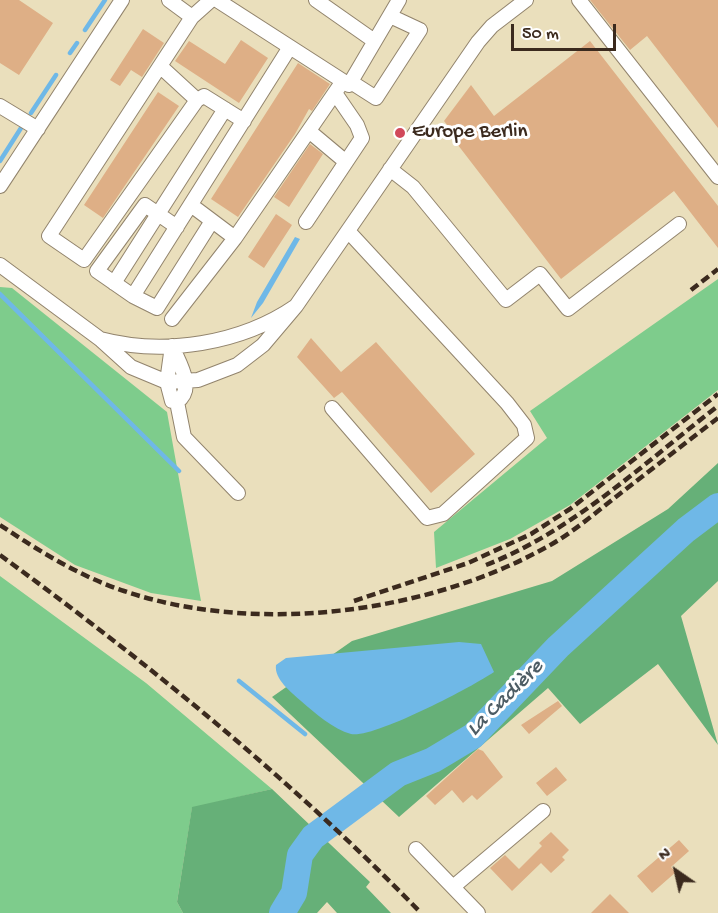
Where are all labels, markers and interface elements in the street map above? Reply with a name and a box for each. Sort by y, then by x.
scale bar [514,12,619,50]
text: 50 m [522,24,559,45]
place label: Europe Berlin [412,120,528,146]
marker: Europe Berlin [393,126,407,140]
water label: La Cadière [462,655,550,743]
north arrow [646,841,706,901]
text: N [656,845,675,866]

